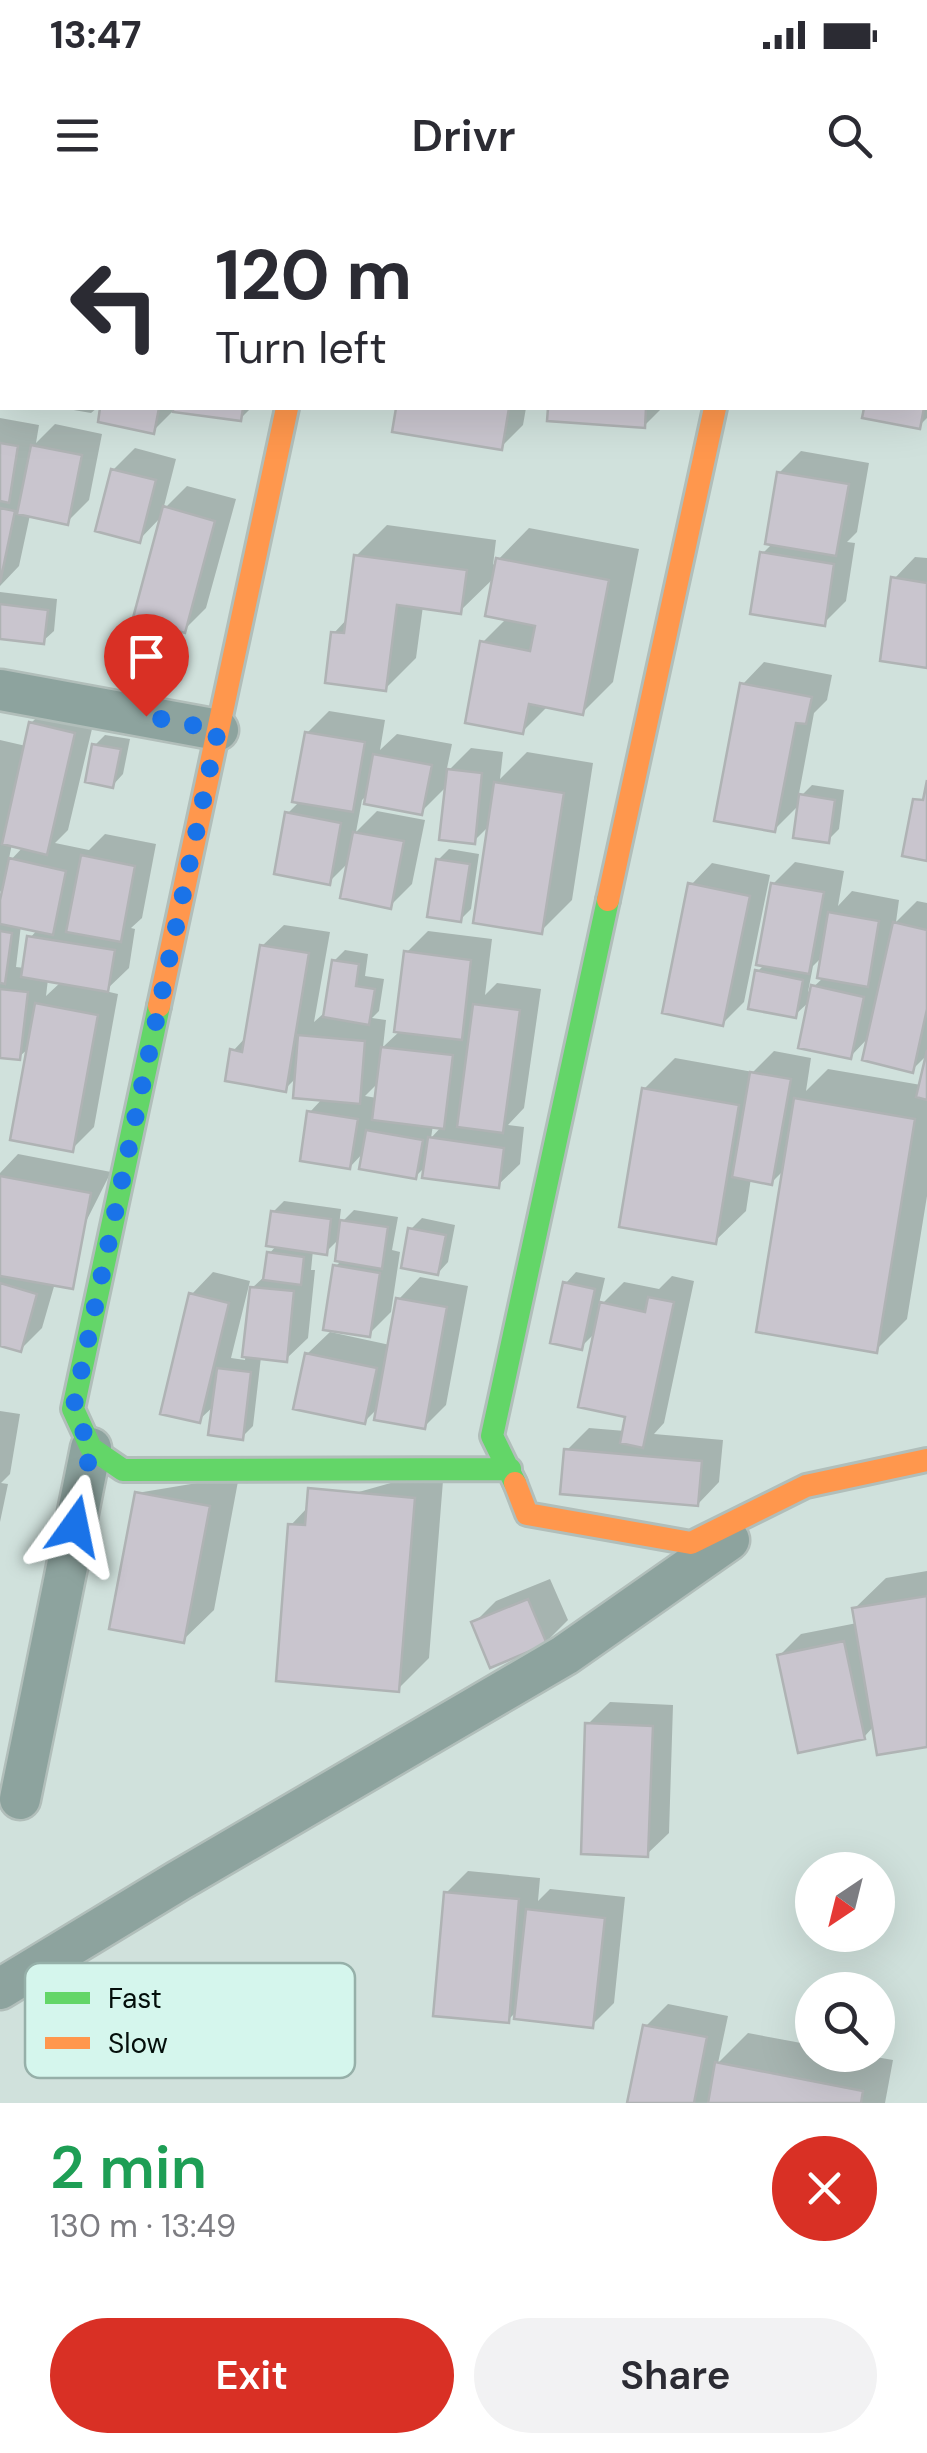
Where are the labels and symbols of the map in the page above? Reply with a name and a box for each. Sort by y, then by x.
pin [104,614,189,717]
position arrow [23,1474,127,1578]
north arrow [795,1852,895,1952]
legend [25,1963,355,2078]
text: Fast [108,1980,162,2017]
text: Slow [108,2025,168,2062]

